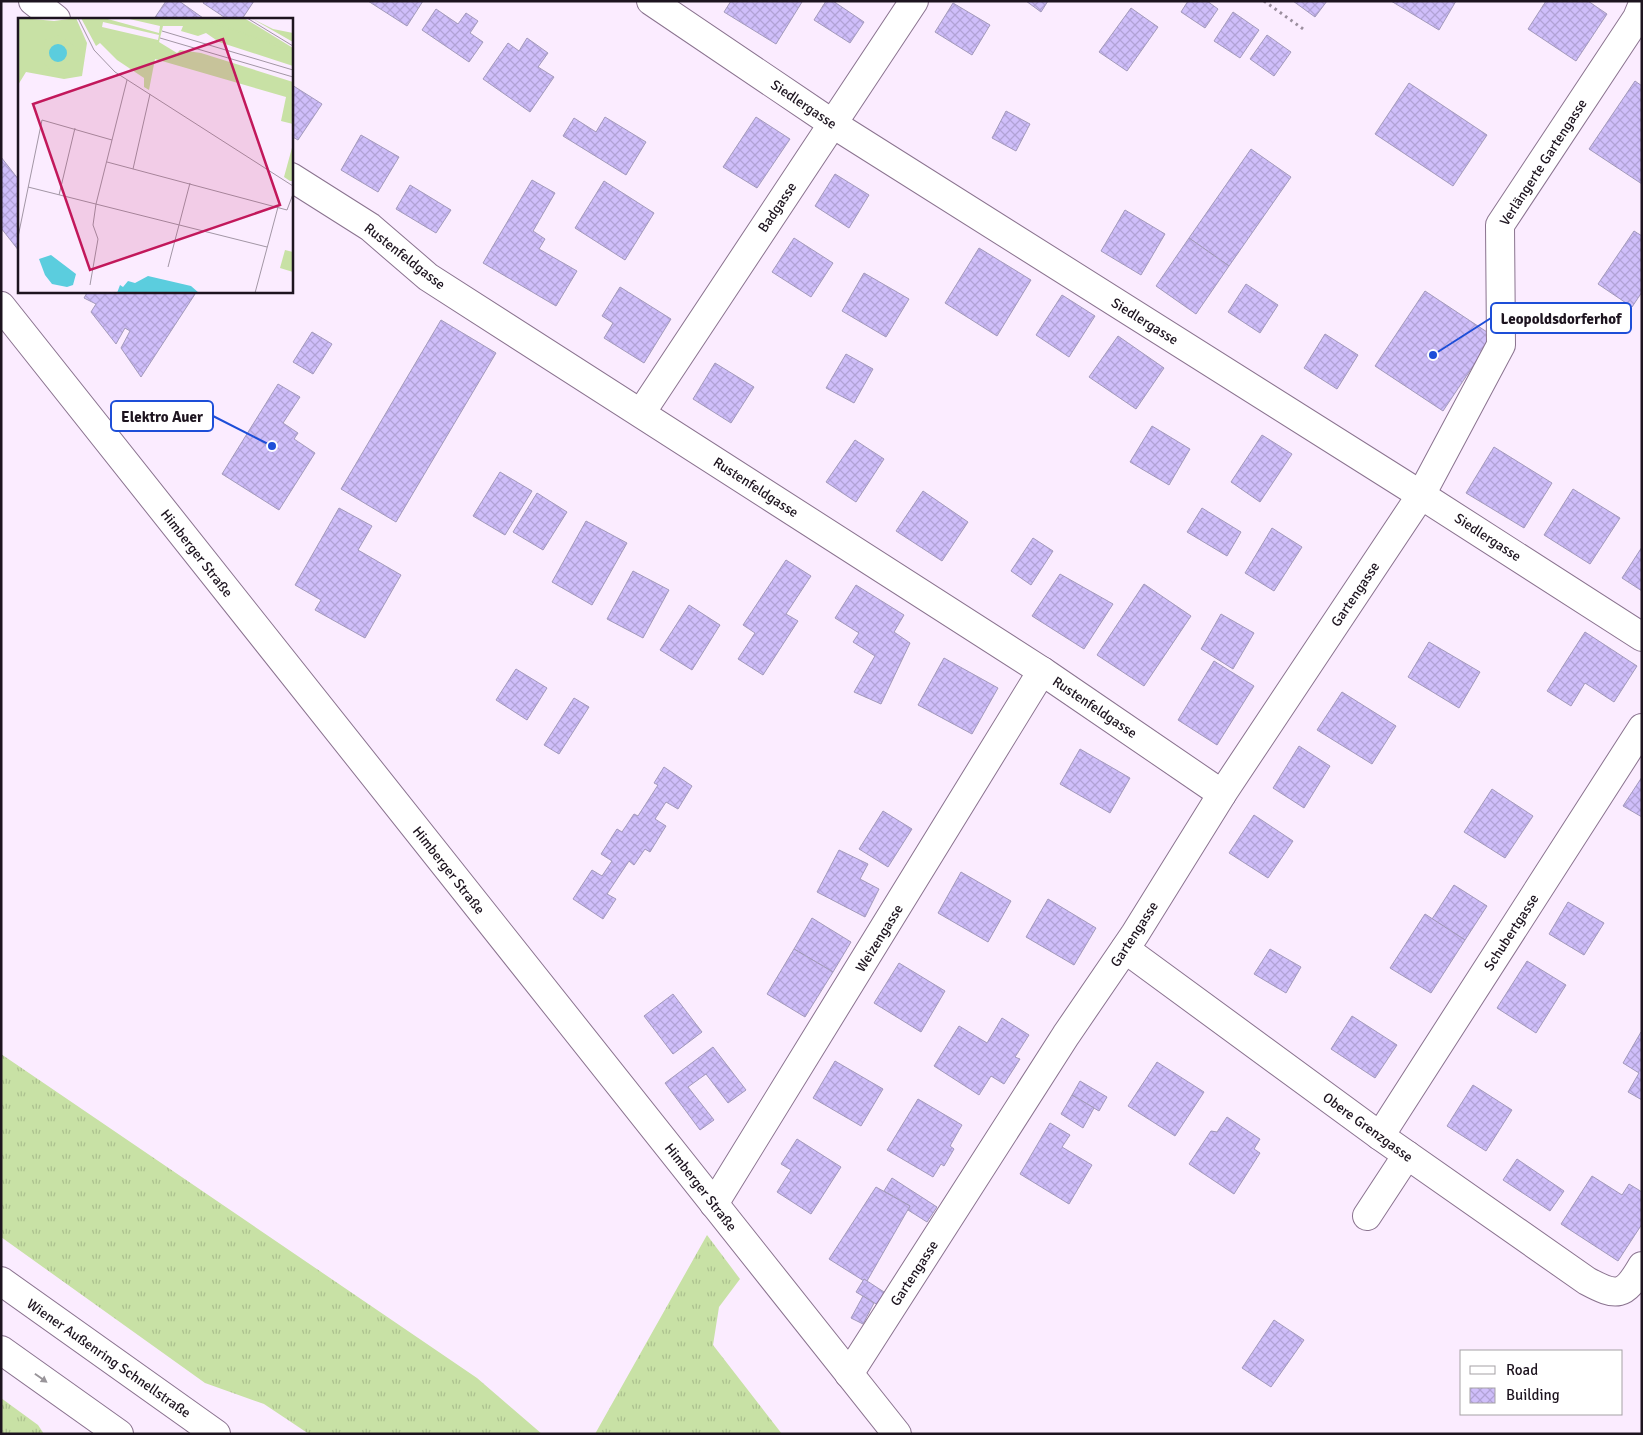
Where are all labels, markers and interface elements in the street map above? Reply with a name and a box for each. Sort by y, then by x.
inset map [18,18,292,292]
street label: Siedlergasse [768,76,840,133]
street label: Verlängerte Gartengasse [1496,96,1591,229]
street label: Badgasse [755,179,800,236]
street label: Rustenfeldgasse [361,220,449,293]
street label: Siedlergasse [1108,294,1181,349]
callout: Leopoldsdorferhof [1491,303,1631,333]
text: Leopoldsdorferhof [1501,310,1623,328]
callout: Elektro Auer [111,401,213,431]
text: Elektro Auer [121,408,203,426]
street label: Rustenfeldgasse [710,454,801,521]
street label: Himberger Straße [157,506,236,601]
street label: Siedlergasse [1451,510,1524,565]
street label: Gartengasse [1327,559,1383,630]
street label: Rustenfeldgasse [1049,673,1140,742]
street label: Himberger Straße [409,823,488,918]
street label: Schubertgasse [1480,891,1543,974]
street label: Gartengasse [1107,898,1162,970]
street label: Weizengasse [852,901,907,975]
street label: Obere Grenzgasse [1319,1089,1416,1166]
street label: Himberger Straße [661,1140,740,1235]
street label: Gartengasse [887,1237,942,1309]
street label: Wiener Außenring Schnellstraße [24,1295,194,1422]
legend [1460,1350,1623,1415]
text: Road [1506,1361,1538,1379]
one-way arrow [34,1373,48,1383]
text: Building [1506,1386,1560,1404]

